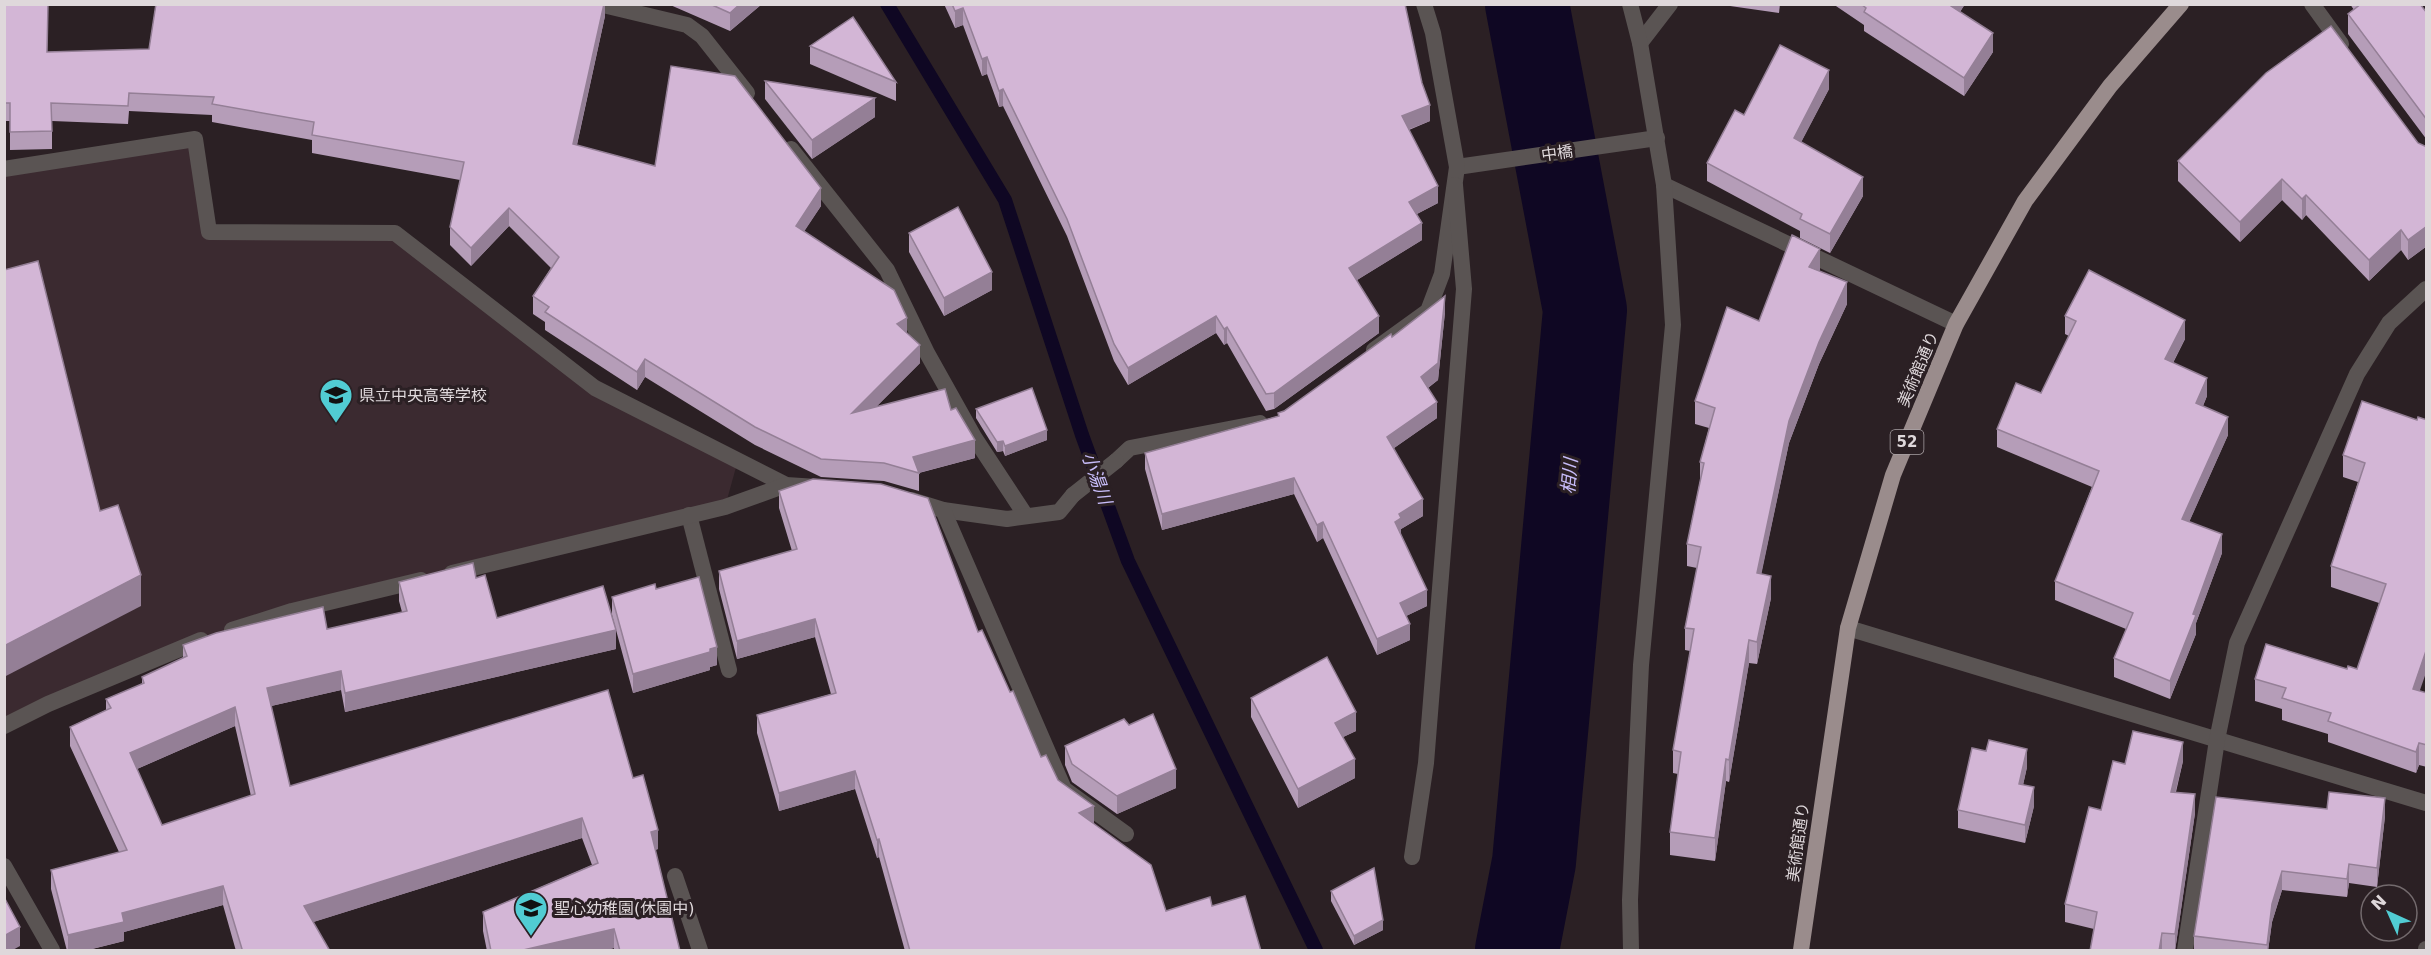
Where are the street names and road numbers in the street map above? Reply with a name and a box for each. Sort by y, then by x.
street label: 中橋 [1540,141,1574,165]
street label: 美術館通り [1894,328,1942,410]
road number: 52 [1890,430,1924,454]
street label: 美術館通り [1783,801,1813,883]

